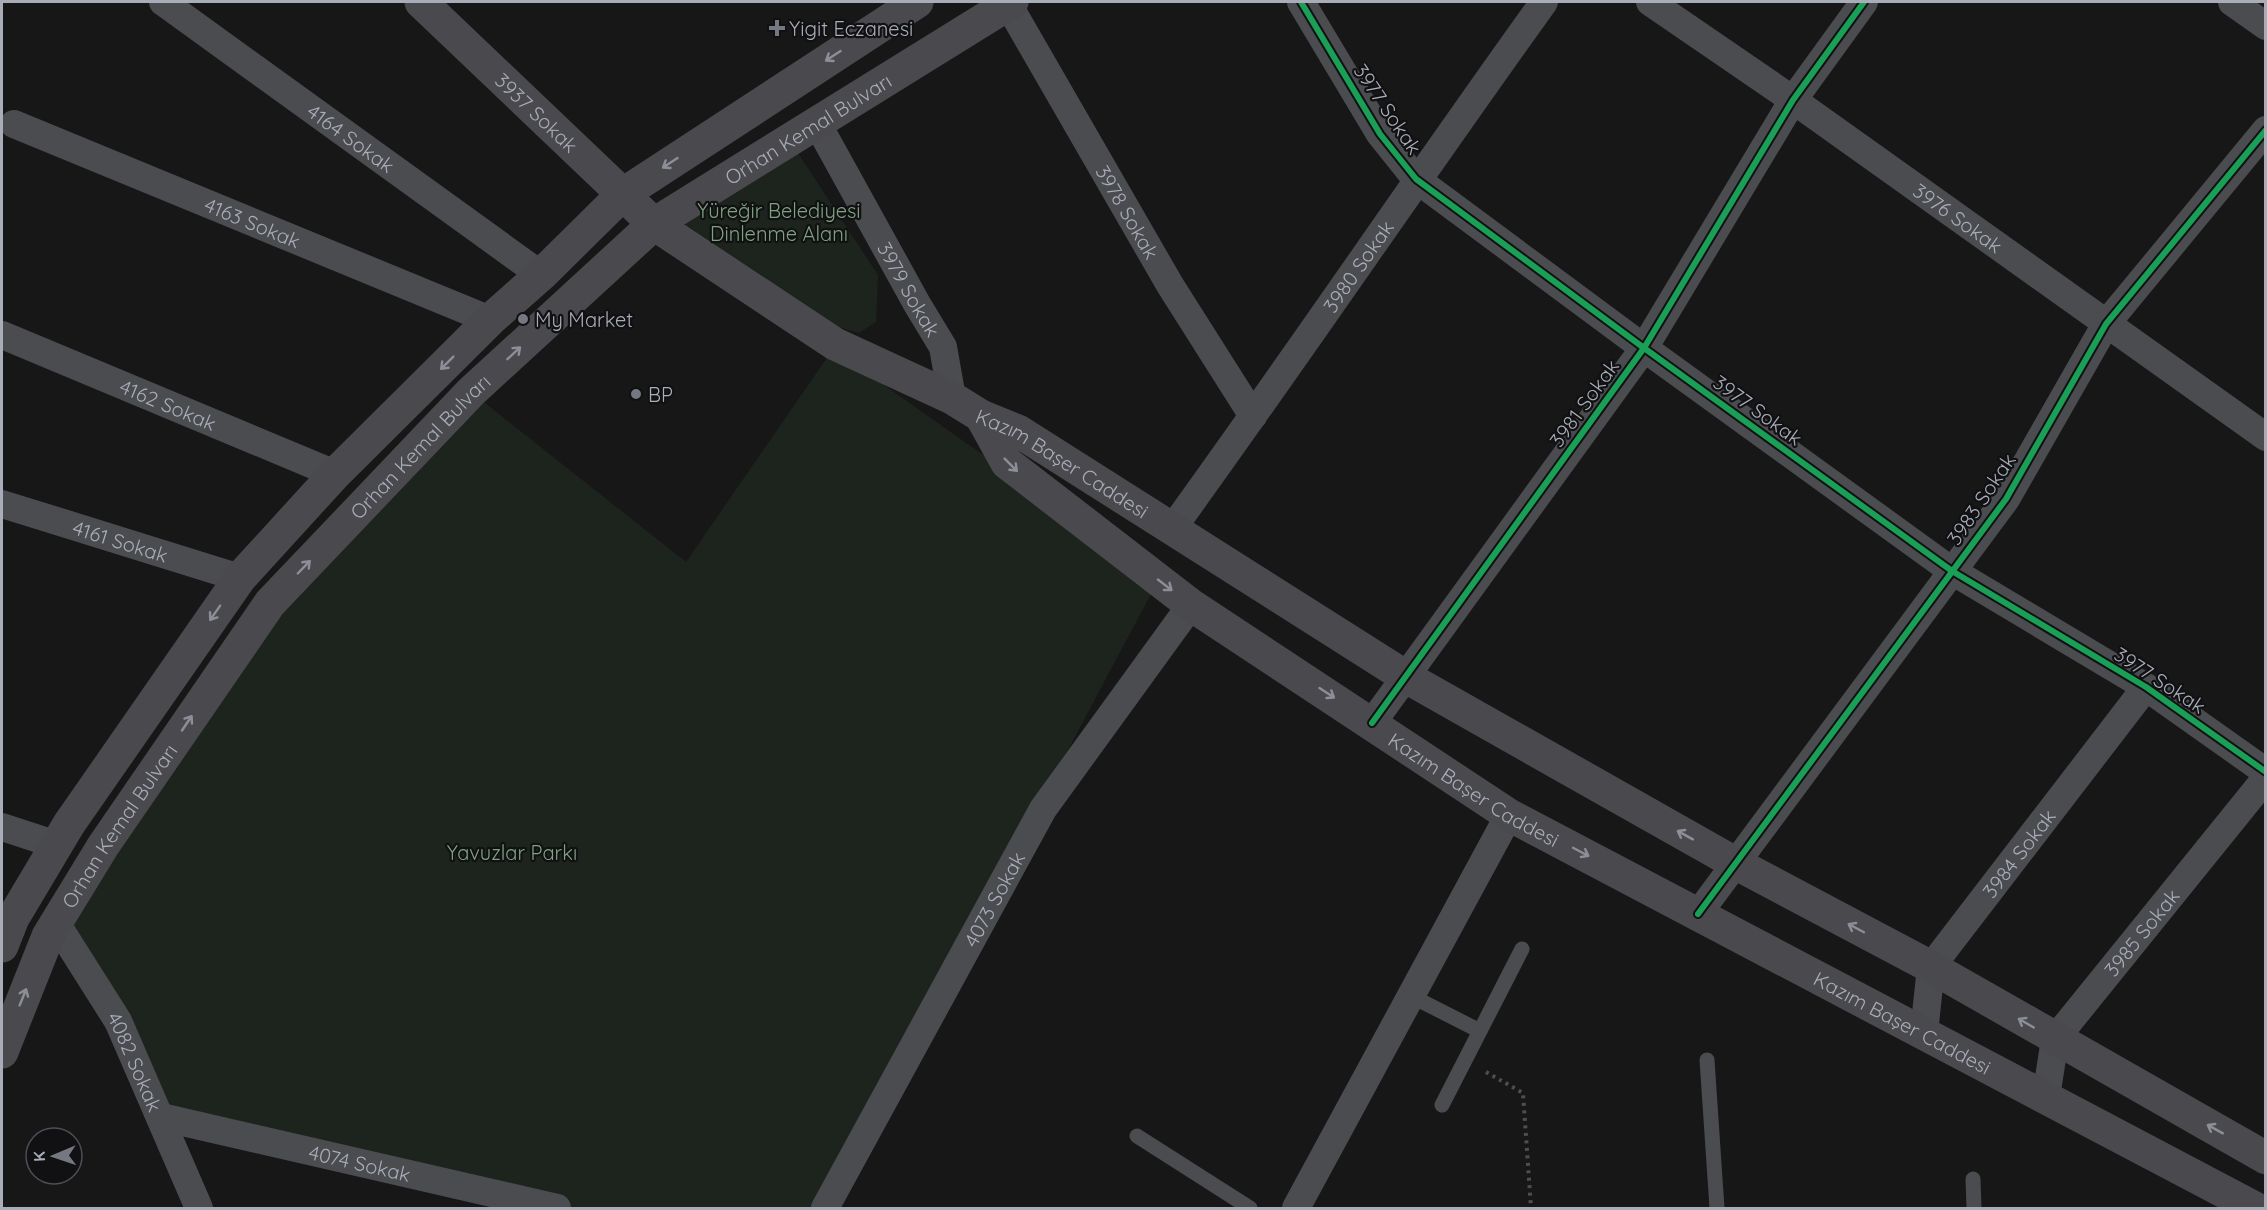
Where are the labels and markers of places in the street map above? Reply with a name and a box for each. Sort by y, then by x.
place label: Yigit Eczanesi [789,16,913,41]
marker: Yigit Eczanesi [770,21,784,35]
place label: My Market [535,307,633,332]
marker: My Market [516,312,530,326]
place label: BP [648,382,673,407]
marker: BP [629,387,643,401]

